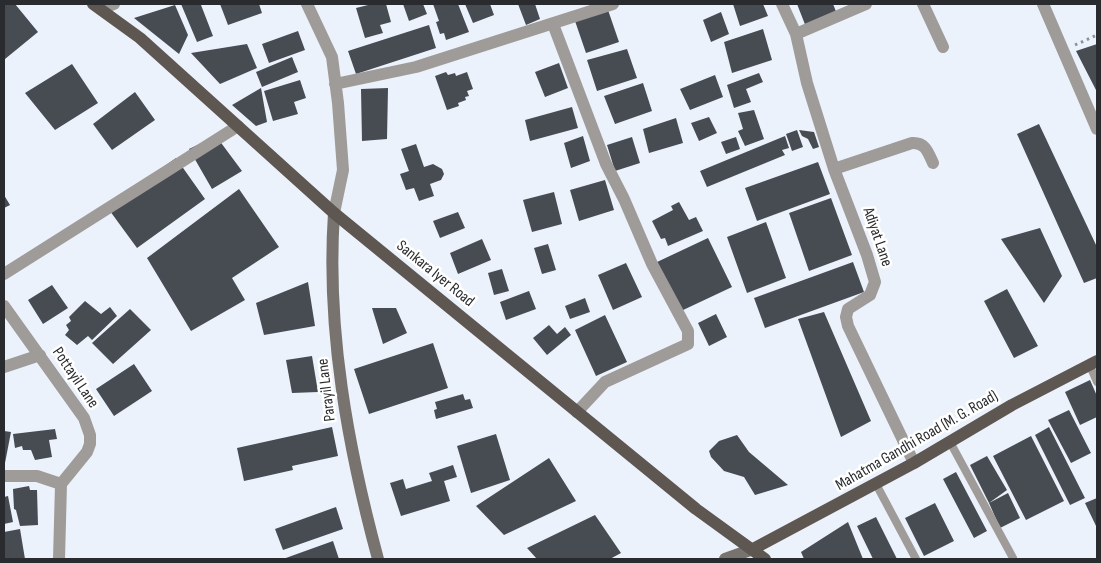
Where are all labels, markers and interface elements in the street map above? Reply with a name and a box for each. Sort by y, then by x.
street label: Adiyat Lane [858,205,896,269]
street label: Sankara Iyer Road [392,237,478,311]
street label: Pottayil Lane [48,344,102,412]
street label: Parayil Lane [314,358,340,422]
street label: Mahatma Gandhi Road (M. G. Road) [833,387,1001,495]

